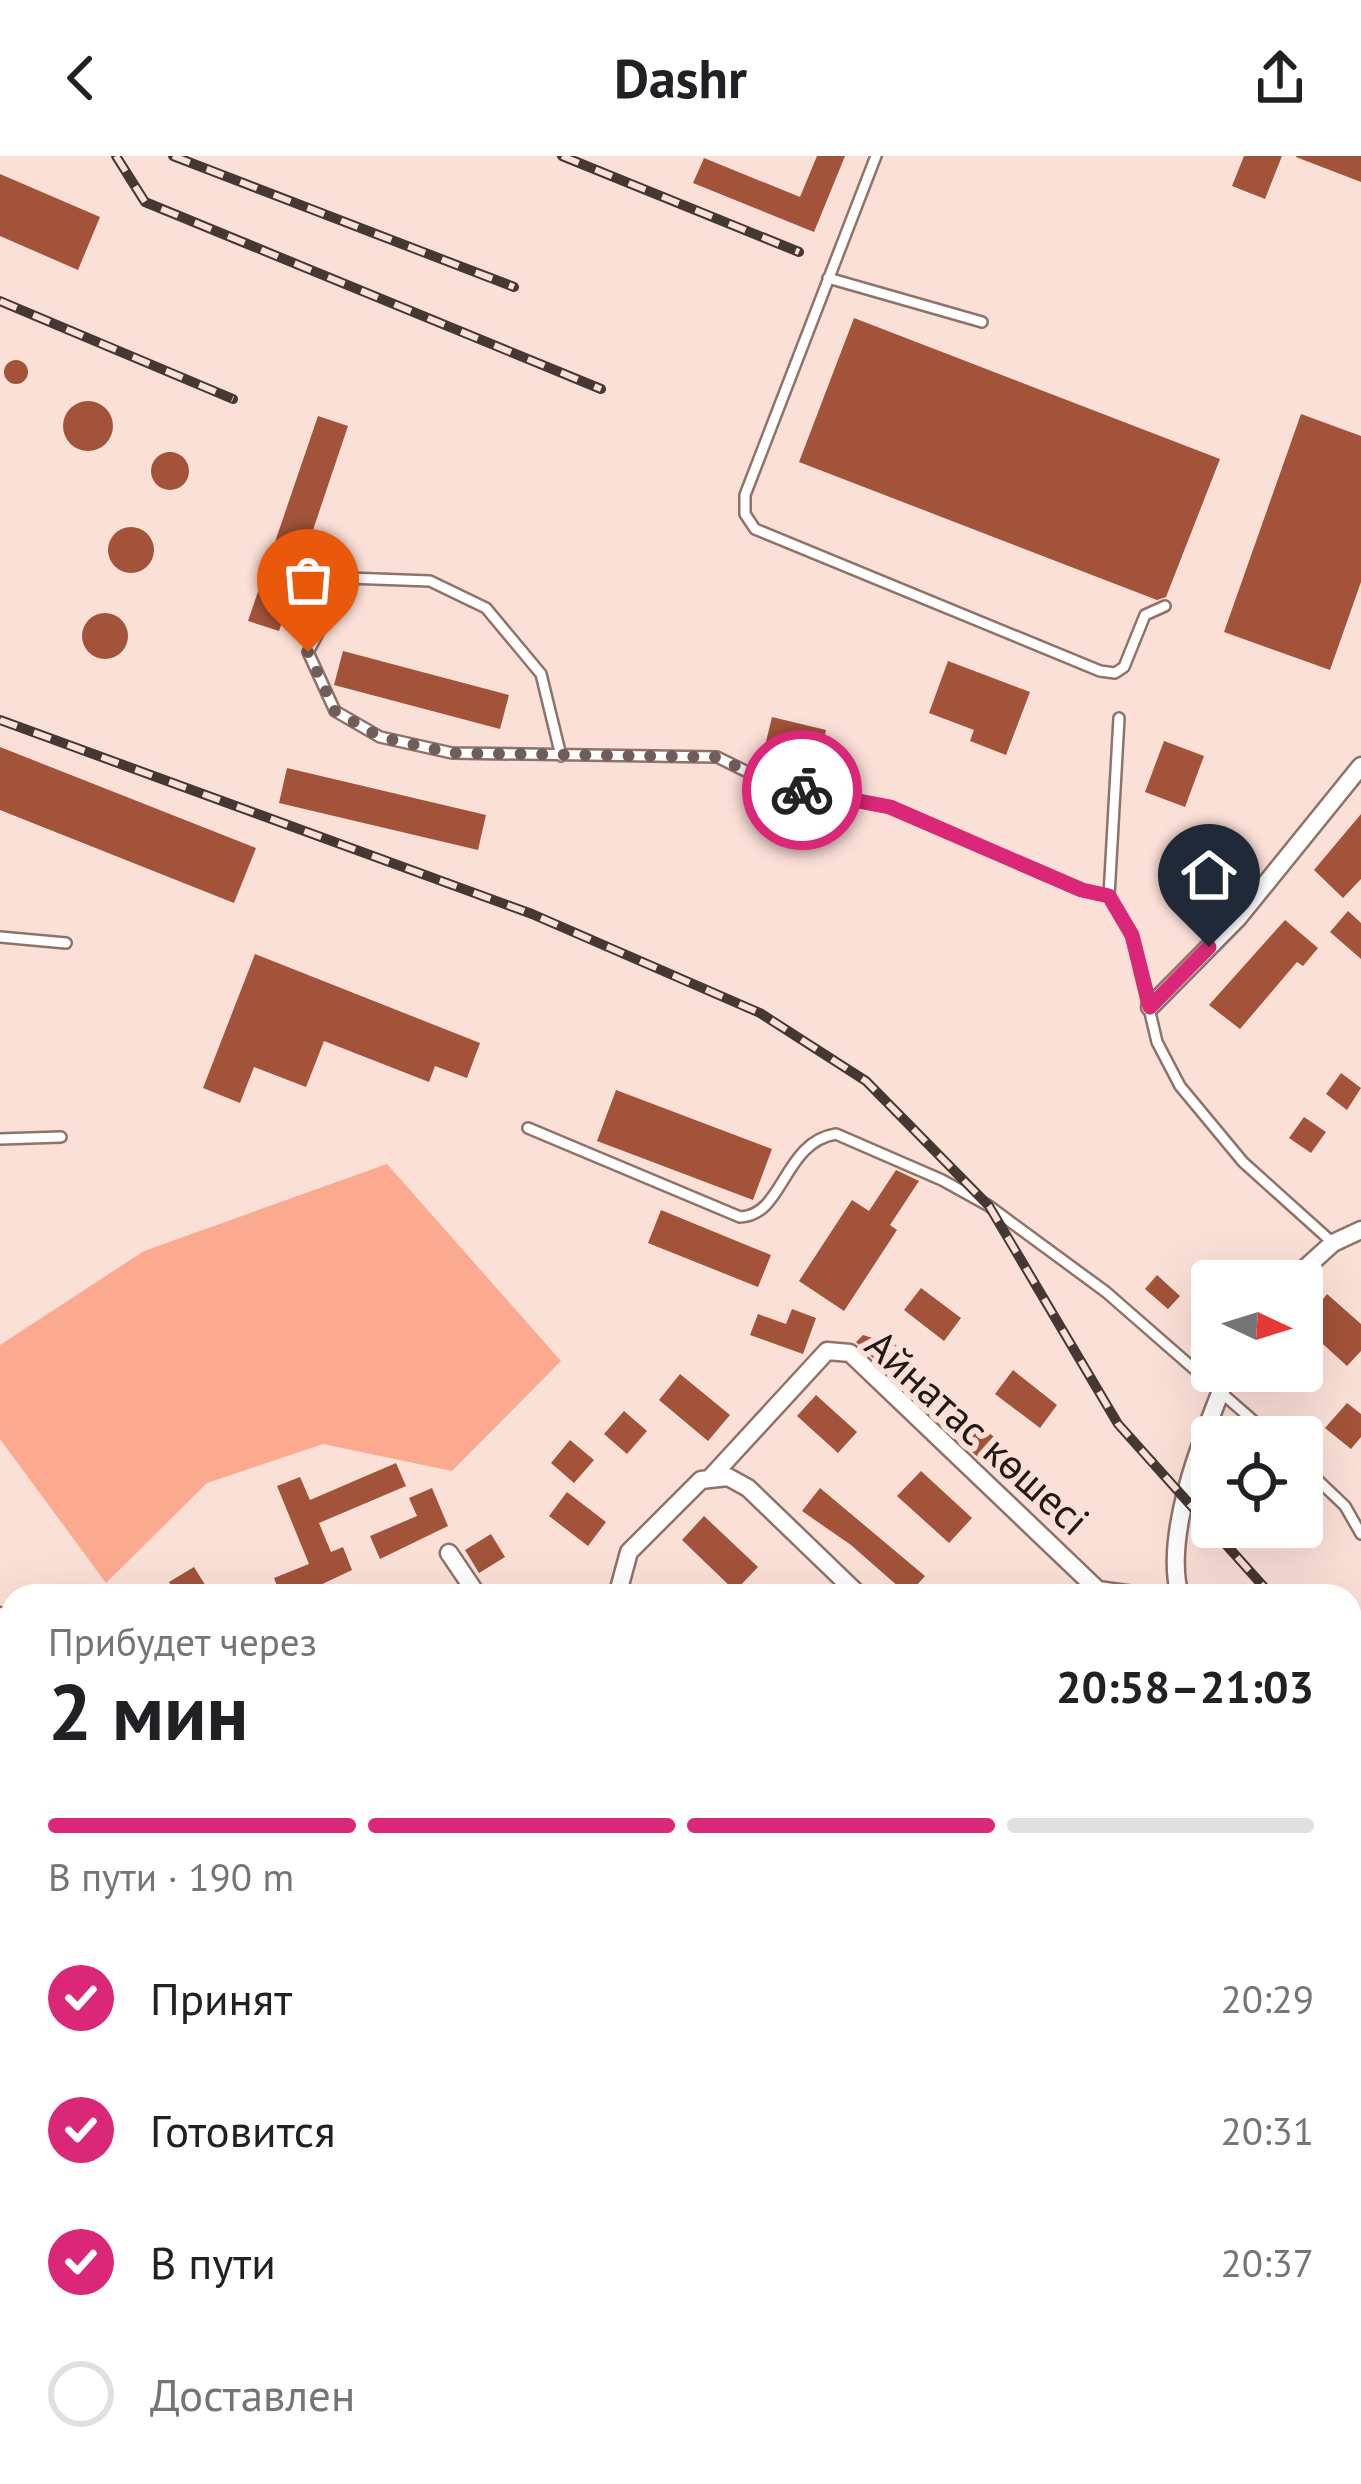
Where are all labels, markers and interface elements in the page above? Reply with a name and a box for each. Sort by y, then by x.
text: Dashr [614,43,747,113]
icon: back [48,45,114,111]
icon: share [1247,45,1313,111]
pin [257,529,359,652]
icon: bag [275,547,341,613]
courier [742,730,862,850]
icon: bike [769,757,835,823]
pin [1158,824,1260,947]
icon: home [1176,842,1242,908]
north arrow [1191,1260,1323,1392]
map controls [1191,1260,1323,1548]
street label: Айнатас көшесі [855,1317,1101,1547]
button: locate [1191,1416,1323,1548]
text: Прибудет через [48,1616,317,1667]
text: 20:58–21:03 [1056,1657,1314,1715]
text: 2 мин [48,1661,248,1762]
text: В пути · 190 m [48,1851,294,1902]
icon: check [48,1965,114,2031]
text: Принят [150,1969,292,2027]
text: 20:29 [1220,1973,1314,2024]
icon: check [48,2097,114,2163]
text: Готовится [150,2101,336,2159]
text: 20:31 [1220,2105,1314,2156]
icon: check [48,2229,114,2295]
text: В пути [150,2233,276,2291]
text: 20:37 [1220,2237,1314,2288]
text: Доставлен [150,2365,355,2423]

